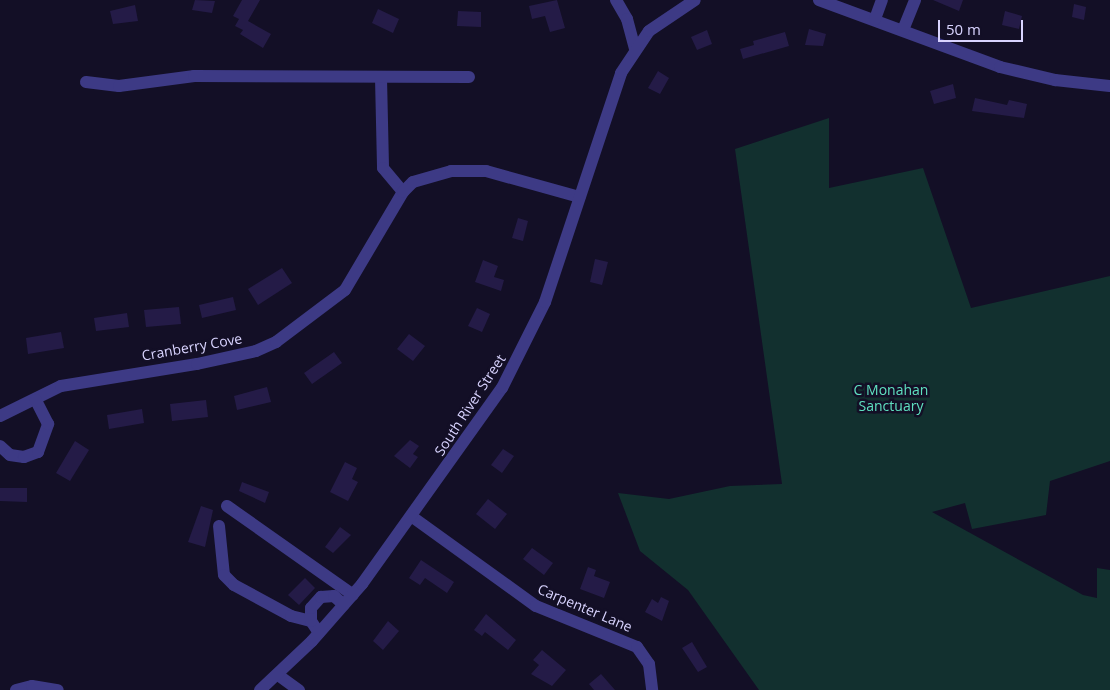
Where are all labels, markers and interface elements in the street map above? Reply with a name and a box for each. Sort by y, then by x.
scale bar [940,10,1025,42]
text: 50 m [946,19,981,39]
street label: Cranberry Cove [141,330,243,364]
street label: South River Street [431,351,509,459]
park label: C Monahan Sanctuary [854,382,928,414]
street label: Carpenter Lane [535,581,635,635]

